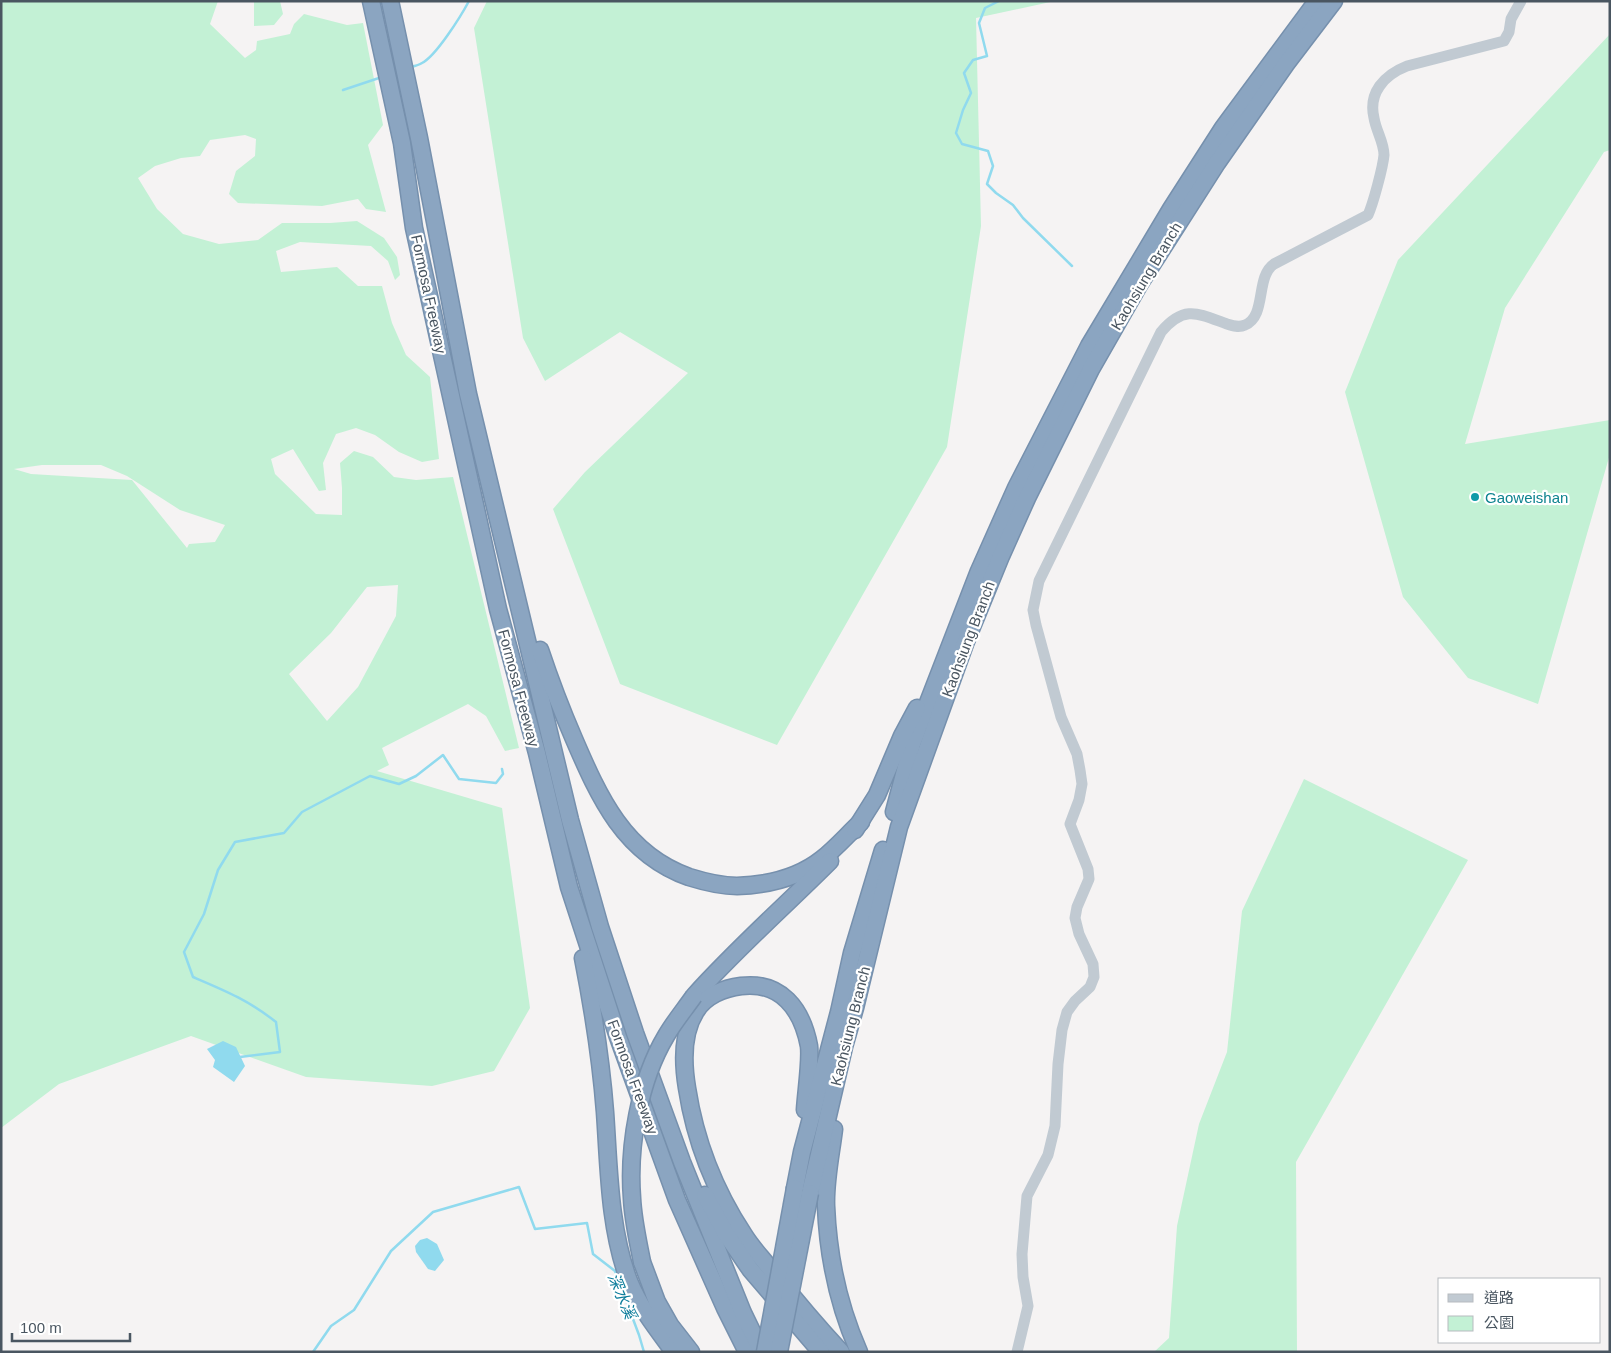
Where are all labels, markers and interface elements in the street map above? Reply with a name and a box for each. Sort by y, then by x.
street label: Kaohsiung Branch [1107,219,1185,333]
street label: Formosa Freeway [408,233,450,355]
place label: Gaoweishan [1485,489,1568,506]
marker: Gaoweishan [1469,491,1481,503]
street label: Kaohsiung Branch [938,579,998,699]
street label: Formosa Freeway [495,627,543,749]
street label: Kaohsiung Branch [827,964,873,1088]
street label: Formosa Freeway [604,1017,662,1137]
water label: 深水溪 [605,1271,640,1323]
legend [1438,1278,1601,1343]
text: 道路 [1484,1289,1514,1306]
scale bar [12,1310,130,1342]
text: 公園 [1484,1314,1514,1331]
text: 100 m [20,1319,62,1336]

